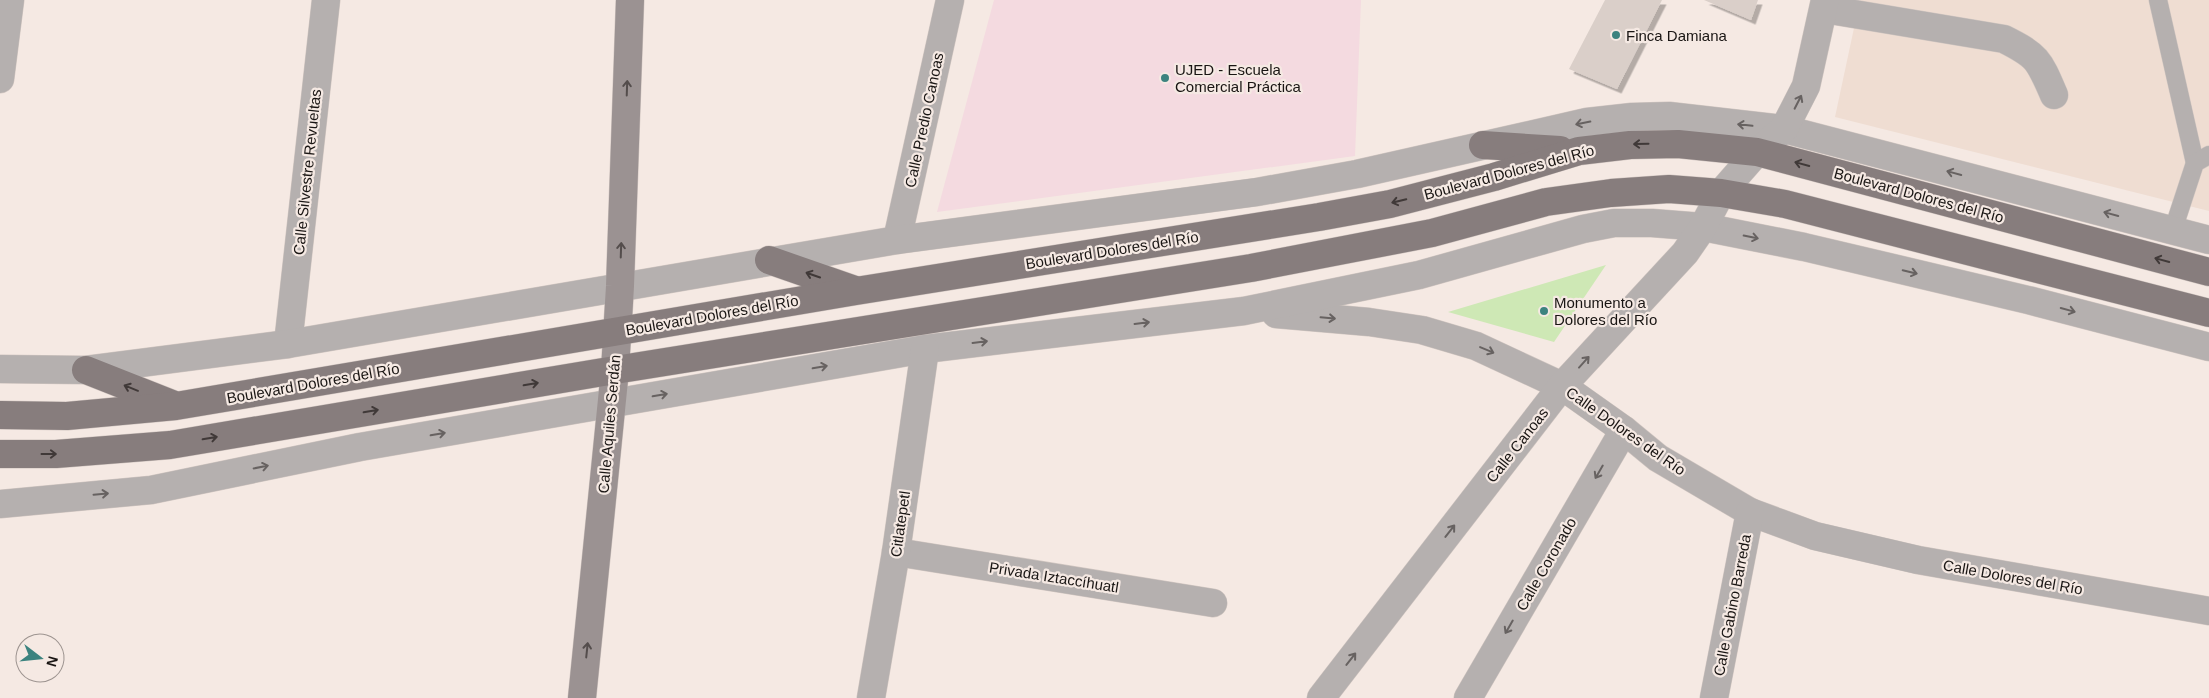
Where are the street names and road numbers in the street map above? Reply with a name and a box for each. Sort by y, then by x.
street label: Calle Predio Canoas [901,51,947,189]
street label: Calle Silvestre Revueltas [290,88,324,256]
street label: Boulevard Dolores del Río [1422,141,1596,203]
street label: Boulevard Dolores del Río [1832,164,2006,226]
street label: Boulevard Dolores del Río [1024,228,1200,272]
street label: Boulevard Dolores del Río [624,291,800,339]
street label: Calle Aquiles Serdán [594,354,624,494]
street label: Boulevard Dolores del Río [225,359,401,407]
street label: Calle Dolores del Río [1563,383,1689,479]
street label: Calle Canoas [1483,404,1551,486]
street label: Citlatepetl [887,490,913,558]
street label: Calle Coronado [1513,515,1579,613]
street label: Calle Gabino Barreda [1710,532,1754,677]
street label: Calle Dolores del Río [1942,556,2084,598]
street label: Privada Iztaccíhuatl [988,558,1120,596]

